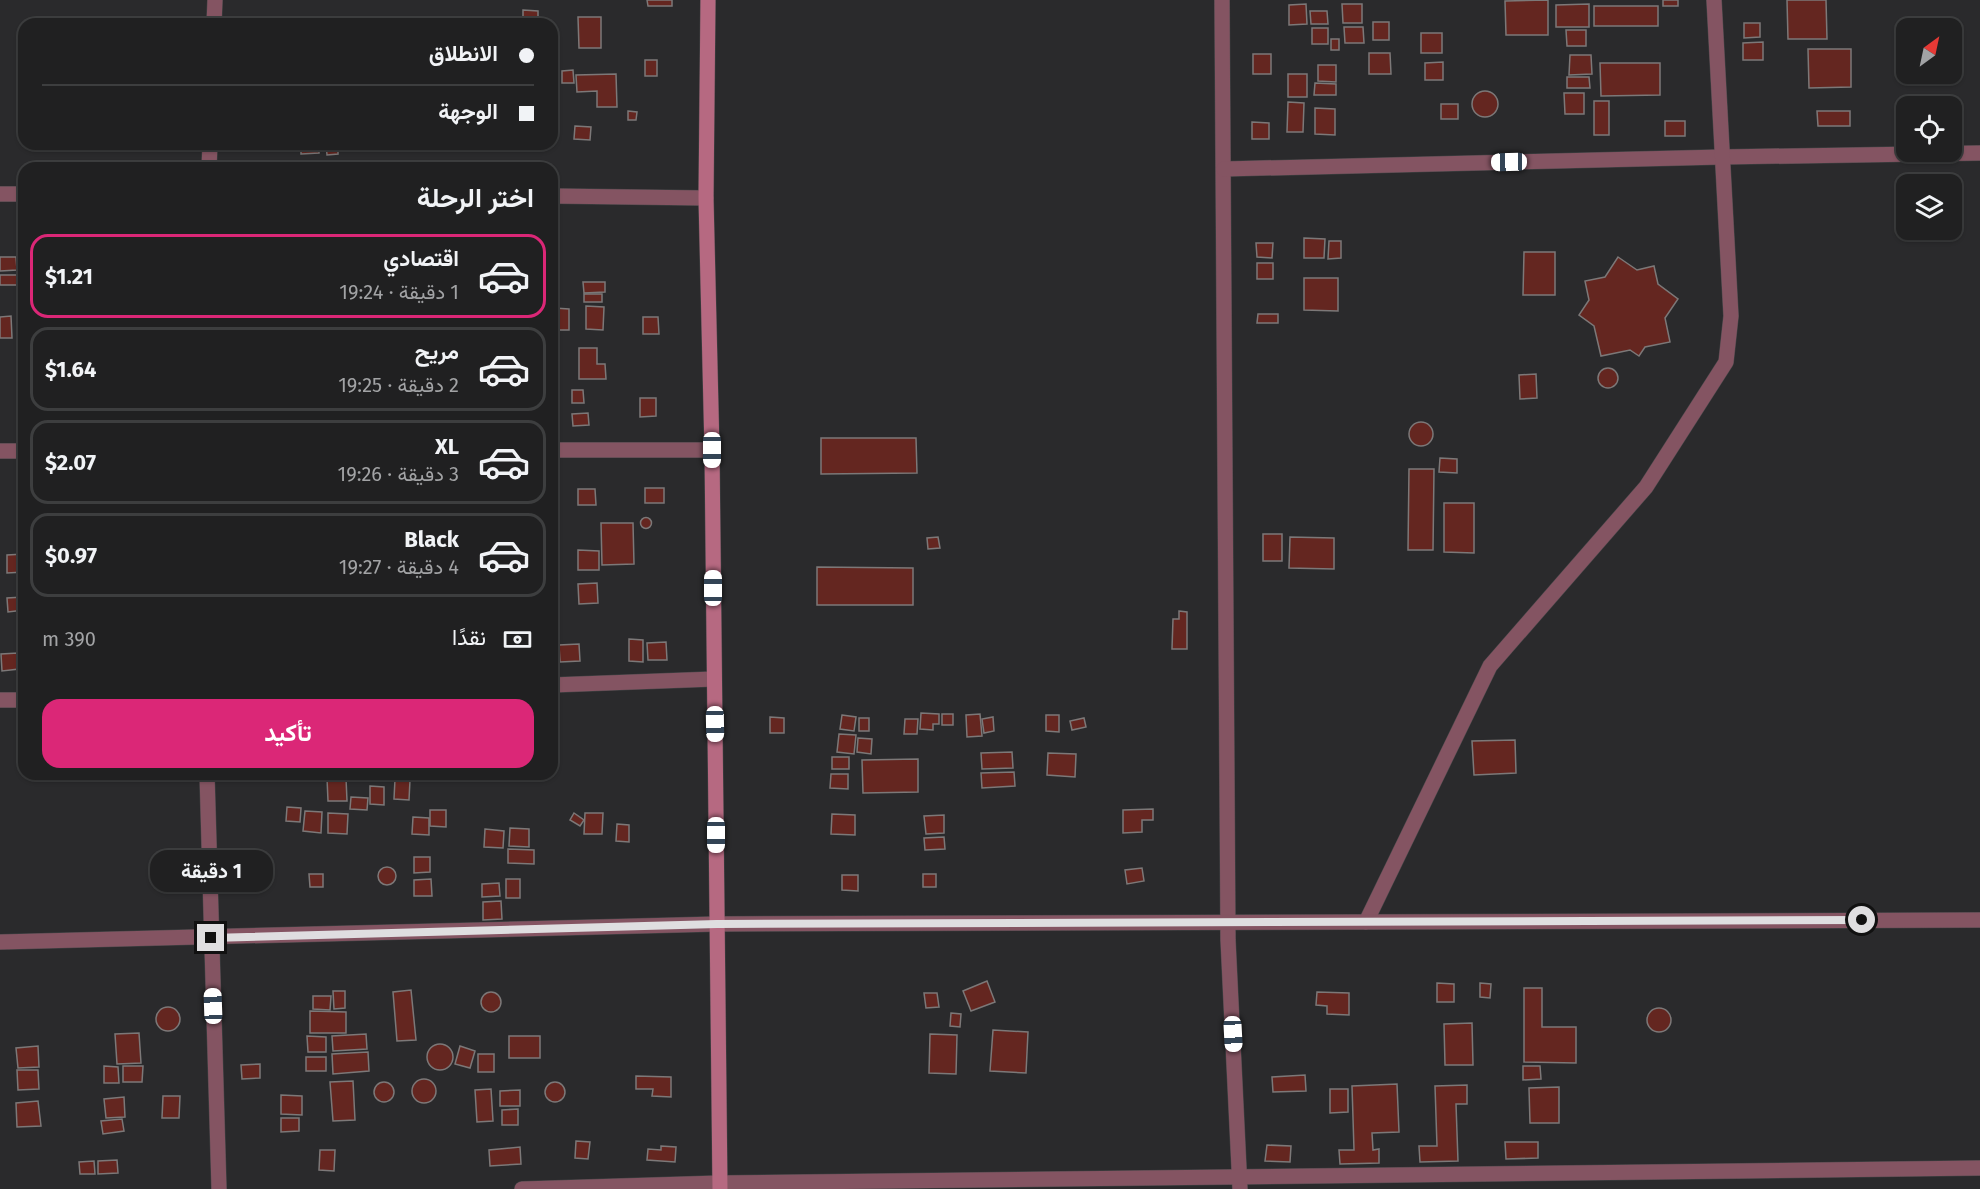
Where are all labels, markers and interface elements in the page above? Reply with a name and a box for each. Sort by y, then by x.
north arrow [1896,18,1962,84]
map controls [1896,18,1962,240]
text: الانطلاق [429,40,498,67]
button: locate [1896,96,1962,162]
text: الوجهة [438,98,498,125]
car [1491,153,1527,171]
button: layers [1896,174,1962,240]
text: اختر الرحلة [417,182,534,214]
text: اقتصادي [383,245,459,272]
icon: car [477,249,531,303]
text: $1.21 [45,263,93,290]
text: 1 دقيقة · 19:24 [339,280,459,304]
text: مريح [415,338,459,365]
icon: car [477,342,531,396]
text: $1.64 [45,356,96,383]
text: 2 دقيقة · 19:25 [338,373,459,397]
car [703,432,721,468]
text: XL [435,433,459,460]
icon: car [477,435,531,489]
text: $2.07 [45,449,96,476]
text: 3 دقيقة · 19:26 [337,462,459,486]
text: Black [404,526,459,553]
icon: car [477,528,531,582]
text: $0.97 [45,542,97,569]
text: 4 دقيقة · 19:27 [339,555,459,579]
car [704,570,722,606]
icon: cash [501,623,534,656]
text: نقدًا [452,624,486,651]
text: 390 m [42,627,96,651]
button: تأكيد [42,699,534,768]
car [706,706,724,742]
car [707,817,725,853]
callout: 1 دقيقة [150,851,272,893]
text: 1 دقيقة [181,859,242,883]
route start [1848,906,1875,933]
route end [197,924,224,951]
car [203,988,223,1024]
car [1223,1016,1243,1052]

